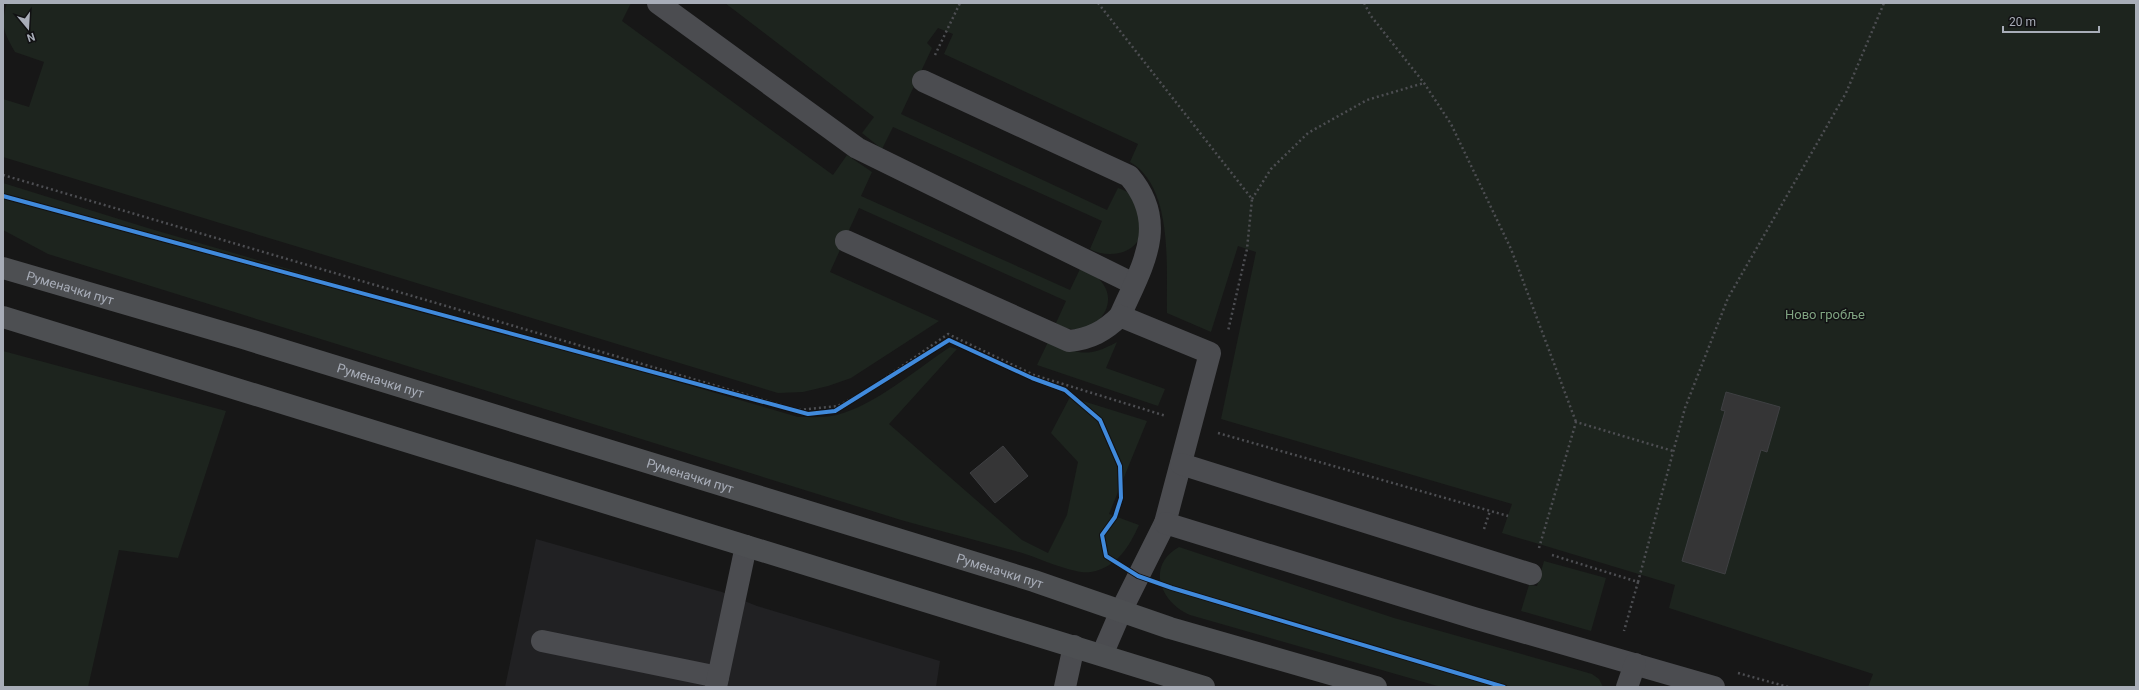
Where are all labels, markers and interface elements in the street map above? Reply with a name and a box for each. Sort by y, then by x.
north arrow [8,8,48,48]
scale bar [2003,8,2099,34]
text: 20 m [2009,15,2036,29]
text: N [25,30,37,44]
street label: Руменачки пут [25,268,116,307]
park label: Ново гробље [1785,307,1865,322]
street label: Руменачки пут [335,360,426,401]
street label: Руменачки пут [645,455,736,496]
street label: Руменачки пут [955,550,1046,591]

